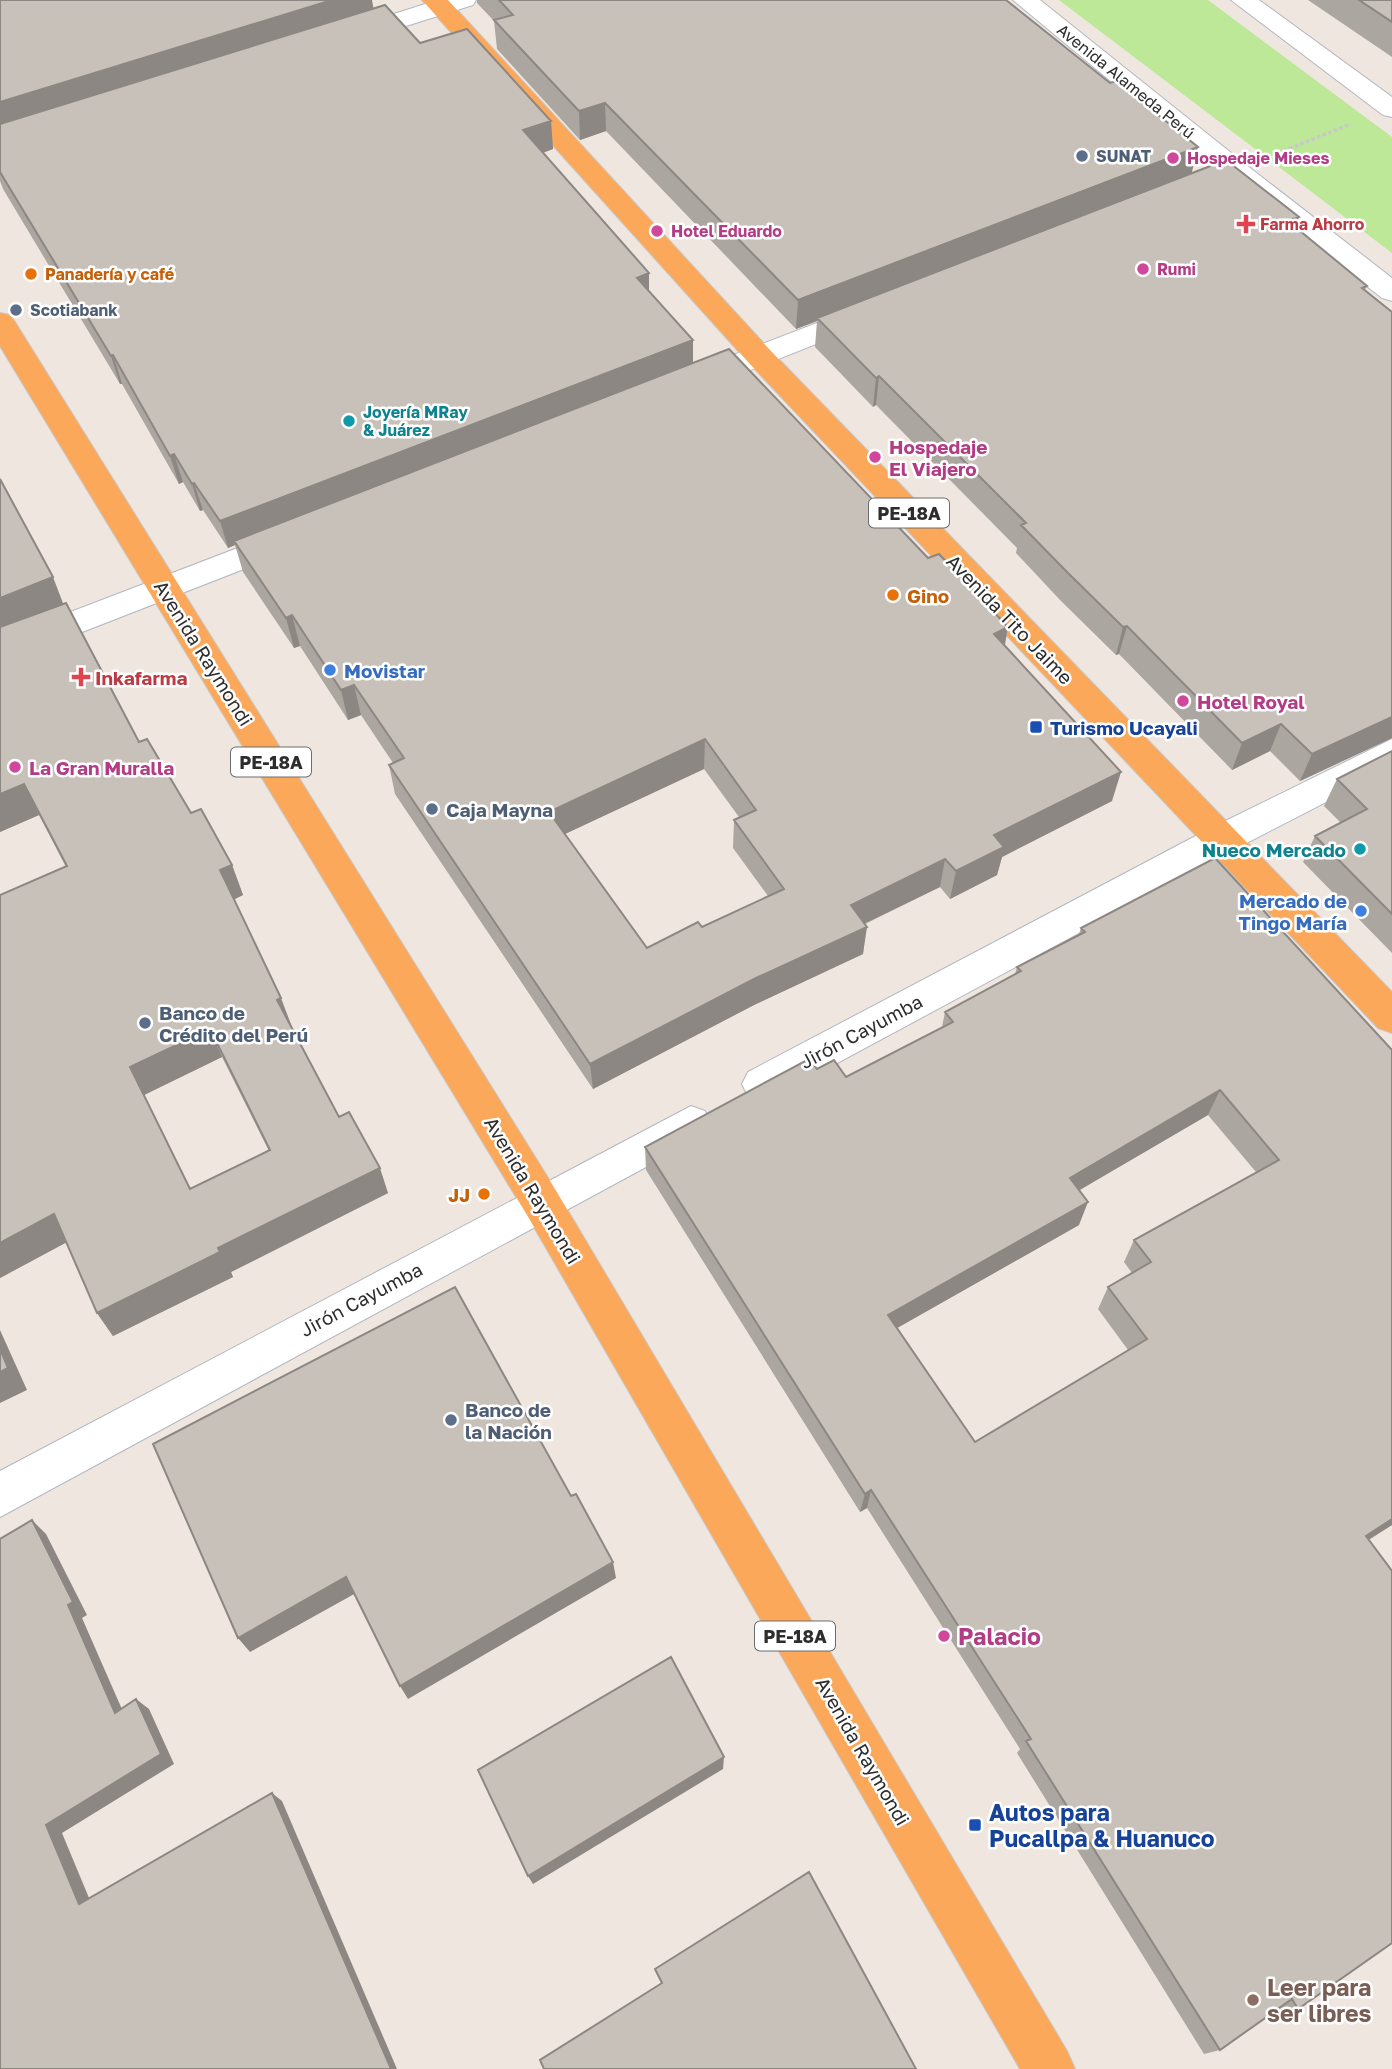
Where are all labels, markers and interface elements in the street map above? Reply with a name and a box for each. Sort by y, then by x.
street label: Avenida Alameda Perú [1053,19,1199,143]
place label: SUNAT [1096,146,1152,166]
marker: SUNAT [1074,148,1090,164]
place label: Hospedaje Mieses [1187,148,1329,168]
marker: Hospedaje Mieses [1165,150,1181,166]
place label: Farma Ahorro [1260,214,1365,234]
marker: Farma Ahorro [1238,216,1254,232]
place label: Hotel Eduardo [671,221,782,241]
marker: Hotel Eduardo [649,223,665,239]
place label: Rumi [1157,259,1196,279]
marker: Rumi [1135,261,1151,277]
place label: Panadería y café [45,264,174,284]
marker: Panadería y café [23,266,39,282]
place label: Scotiabank [30,300,118,320]
marker: Scotiabank [8,302,24,318]
place label: Joyería MRay & Juárez [363,402,468,440]
marker: Joyería MRay & Juárez [341,413,357,429]
place label: Hospedaje El Viajero [889,435,988,480]
marker: Hospedaje El Viajero [867,449,883,465]
road number: PE-18A [869,499,949,528]
street label: Avenida Tito Jaime [942,549,1078,689]
street label: Avenida Raymondi [150,576,258,730]
place label: Gino [907,584,949,607]
marker: Gino [885,587,901,603]
place label: Movistar [344,659,426,682]
marker: Movistar [322,662,338,678]
place label: Inkafarma [95,666,187,689]
marker: Inkafarma [73,669,89,685]
place label: Hotel Royal [1197,690,1305,713]
marker: Hotel Royal [1175,693,1191,709]
place label: Turismo Ucayali [1050,716,1198,739]
marker: Turismo Ucayali [1028,719,1044,735]
road number: PE-18A [231,748,311,776]
place label: La Gran Muralla [29,756,174,779]
marker: La Gran Muralla [7,759,23,775]
place label: Caja Mayna [446,798,553,821]
marker: Caja Mayna [424,801,440,817]
place label: Nueco Mercado [1202,838,1346,861]
marker: Nueco Mercado [1352,841,1368,857]
place label: Mercado de Tingo María [1239,889,1347,934]
marker: Mercado de Tingo María [1353,903,1369,919]
street label: Jirón Cayumba [796,989,926,1073]
place label: Banco de Crédito del Perú [159,1001,308,1046]
marker: Banco de Crédito del Perú [137,1015,153,1031]
street label: Avenida Raymondi [480,1112,586,1268]
place label: JJ [448,1183,470,1206]
marker: JJ [476,1186,492,1202]
street label: Jirón Cayumba [296,1257,426,1341]
place label: Banco de la Nación [465,1398,552,1443]
marker: Banco de la Nación [443,1412,459,1428]
road number: PE-18A [755,1622,835,1651]
place label: Palacio [958,1622,1041,1650]
marker: Palacio [936,1628,952,1644]
street label: Avenida Raymondi [811,1673,915,1829]
place label: Autos para Pucallpa & Huanuco [989,1798,1215,1852]
marker: Autos para Pucallpa & Huanuco [967,1817,983,1833]
place label: Leer para ser libres [1267,1973,1372,2027]
marker: Leer para ser libres [1245,1992,1261,2008]

